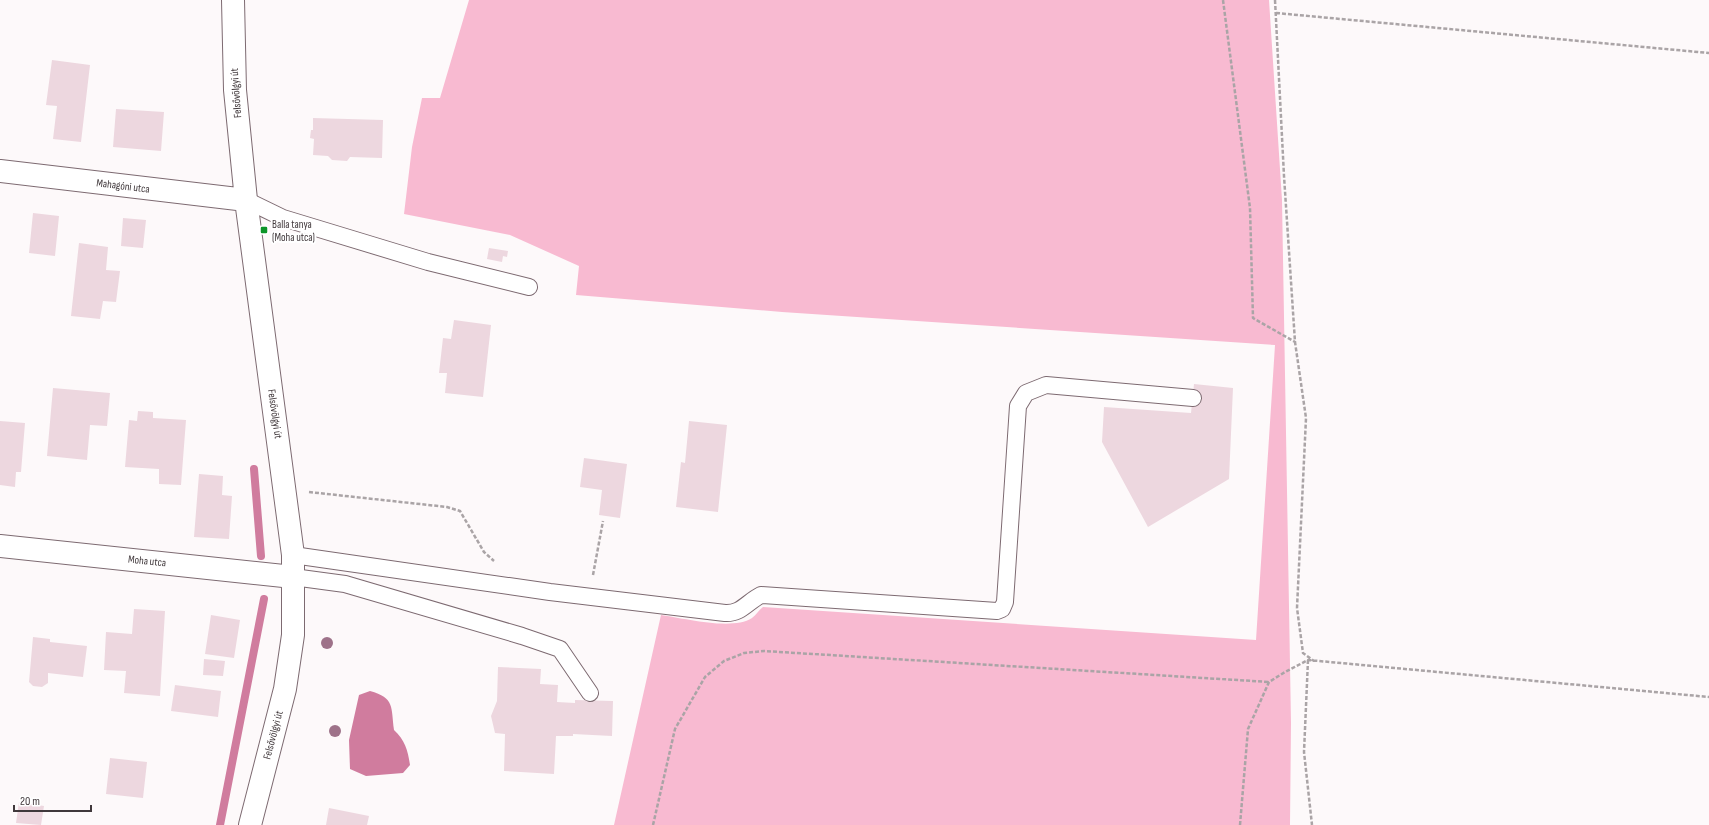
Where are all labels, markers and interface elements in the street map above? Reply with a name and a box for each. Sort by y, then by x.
street label: Felsővölgyi út [228,67,244,118]
street label: Mahagóni utca [96,176,150,196]
place label: Balla tanya (Moha utca) [272,218,315,244]
marker: Balla tanya (Moha utca) [259,225,269,235]
street label: Felsővölgyi út [265,388,285,440]
street label: Moha utca [127,553,167,569]
street label: Felsővölgyi út [260,709,286,761]
scale bar [14,787,91,813]
text: 20 m [20,794,40,809]

